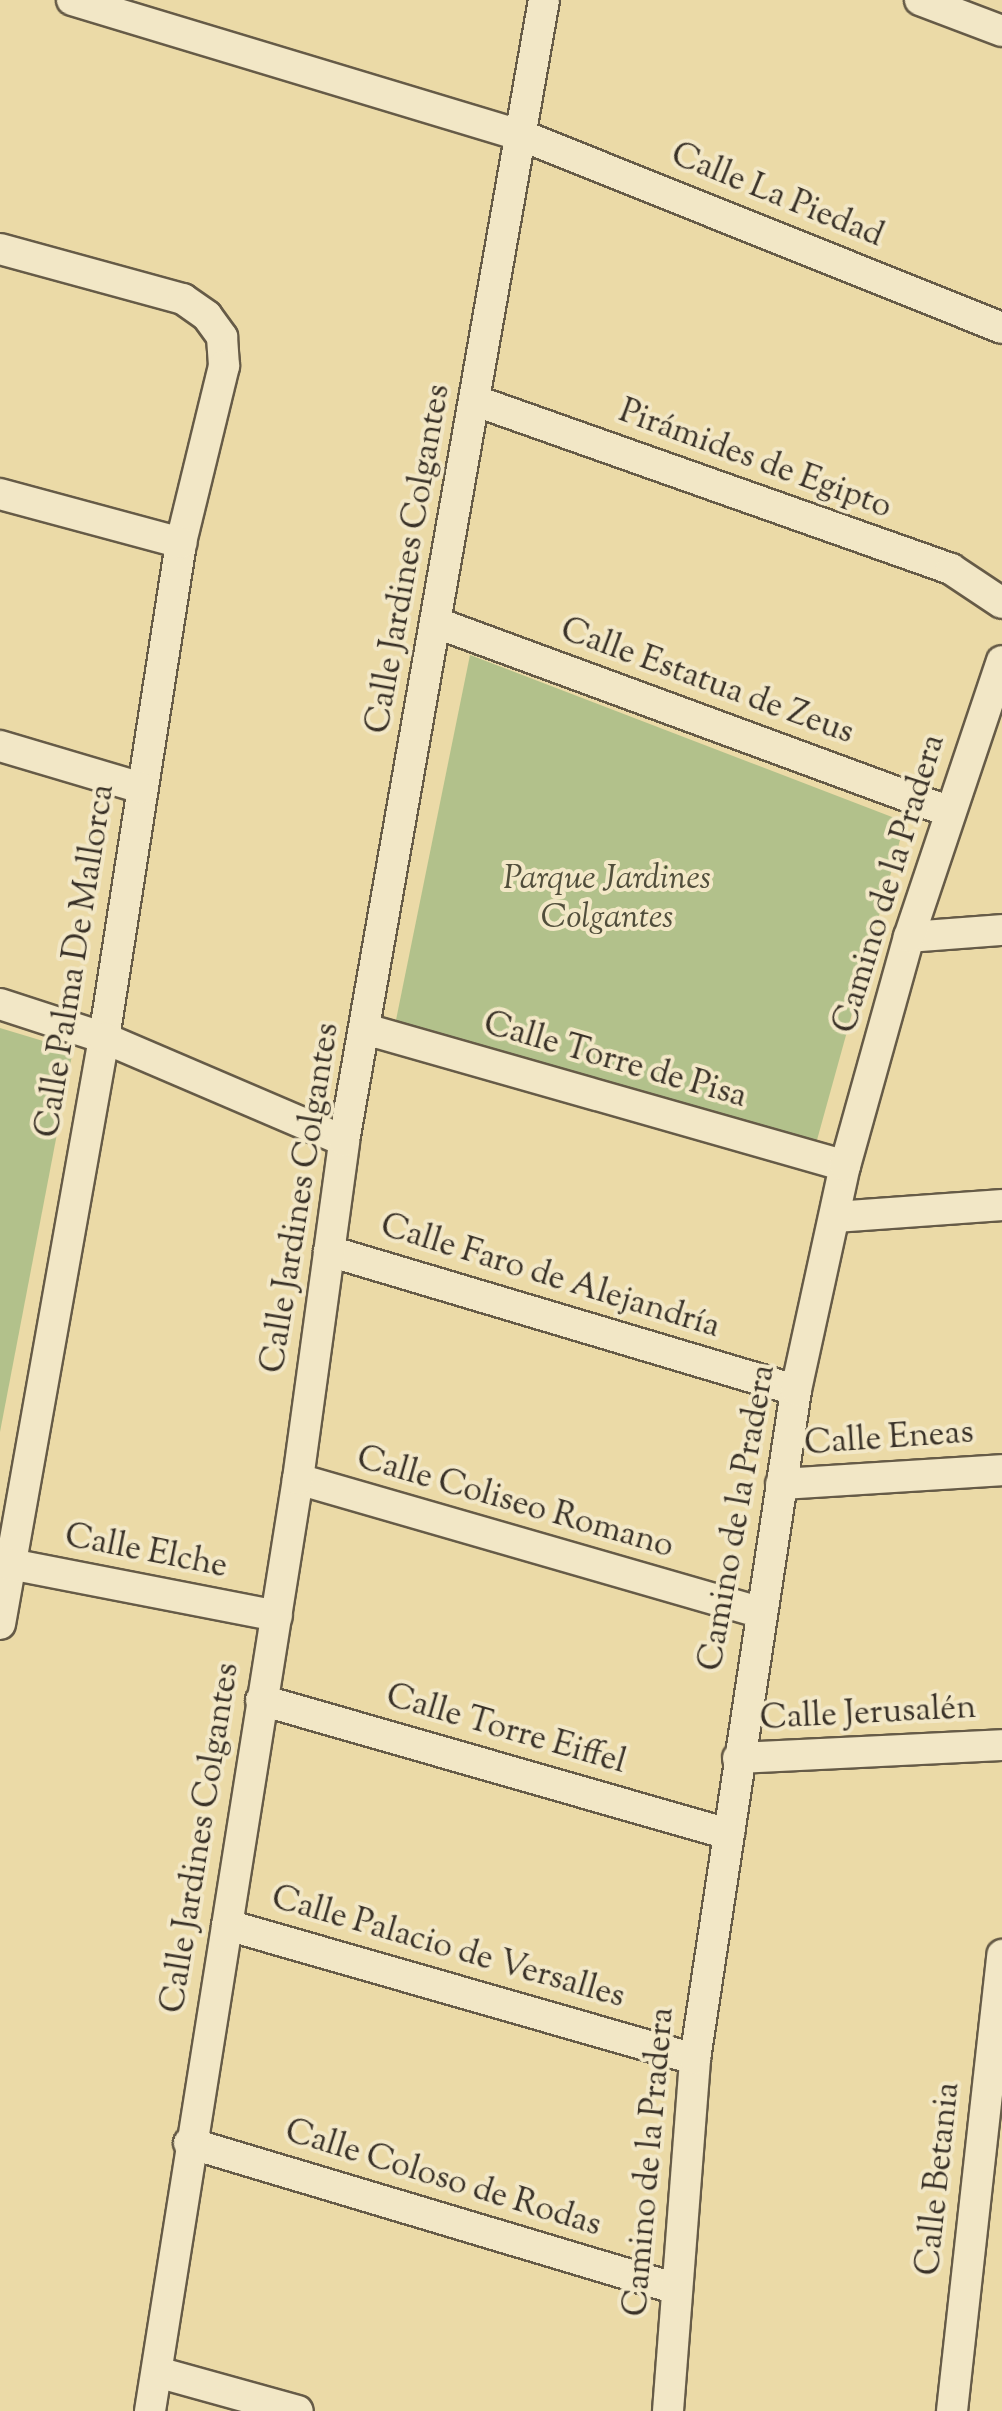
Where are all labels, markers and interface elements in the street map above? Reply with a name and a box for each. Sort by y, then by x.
street label: Calle La Piedad [665,135,889,257]
street label: Calle Jardines Colgantes [358,381,460,737]
street label: Pirámides de Egipto [613,392,897,528]
street label: Calle Estatua de Zeus [555,610,859,754]
street label: Camino de la Pradera [825,730,955,1038]
street label: Calle Palma De Mallorca [28,781,124,1141]
park label: Parque Jardines Colgantes [503,859,711,938]
street label: Calle Torre de Pisa [479,1004,751,1118]
street label: Calle Jardines Colgantes [253,1020,349,1376]
street label: Calle Faro de Alejandría [375,1206,725,1348]
street label: Camino de la Pradera [691,1362,785,1674]
street label: Calle Eneas [803,1413,975,1465]
street label: Calle Coliseo Romano [352,1438,678,1568]
street label: Calle Elche [61,1516,231,1588]
street label: Calle Jardines Colgantes [153,1660,249,2016]
street label: Calle Torre Eiffel [381,1676,631,1784]
street label: Calle Jerusalén [759,1688,977,1740]
street label: Calle Palacio de Versalles [267,1878,629,2018]
street label: Camino de la Pradera [616,2006,684,2318]
street label: Calle Betania [909,2080,969,2278]
street label: Calle Coloso de Rodas [280,2111,606,2247]

